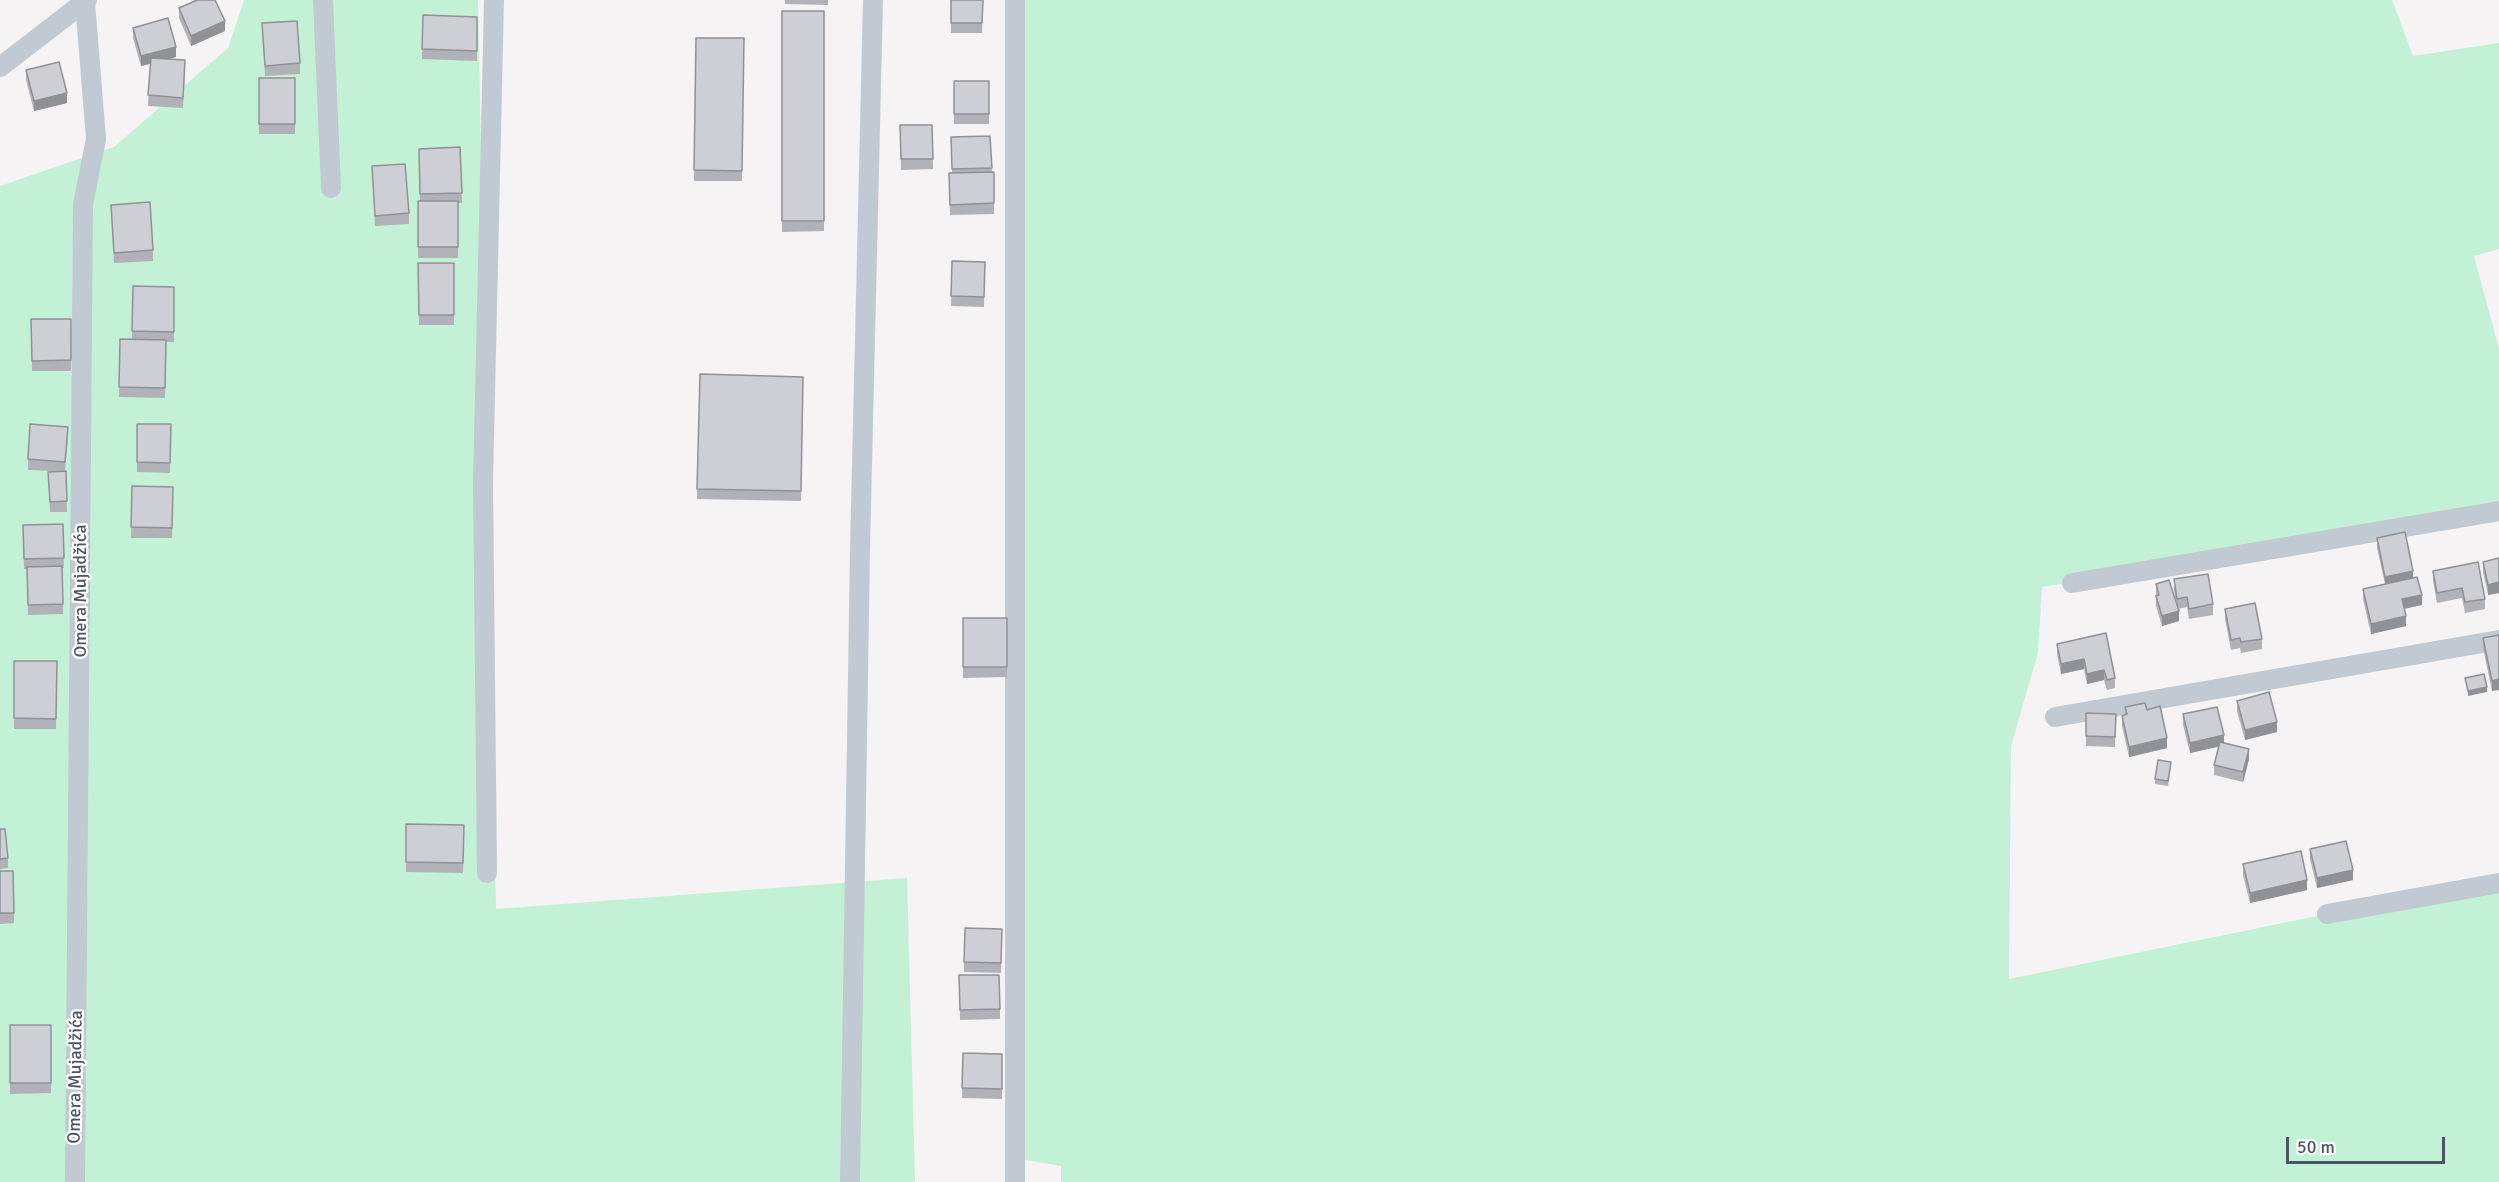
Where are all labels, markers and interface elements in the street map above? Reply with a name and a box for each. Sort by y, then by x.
street label: Omera Mujadžića [70,524,92,658]
street label: Omera Mujadžića [64,1010,88,1144]
scale bar [2289,1125,2448,1163]
text: 50 m [2297,1136,2335,1158]

